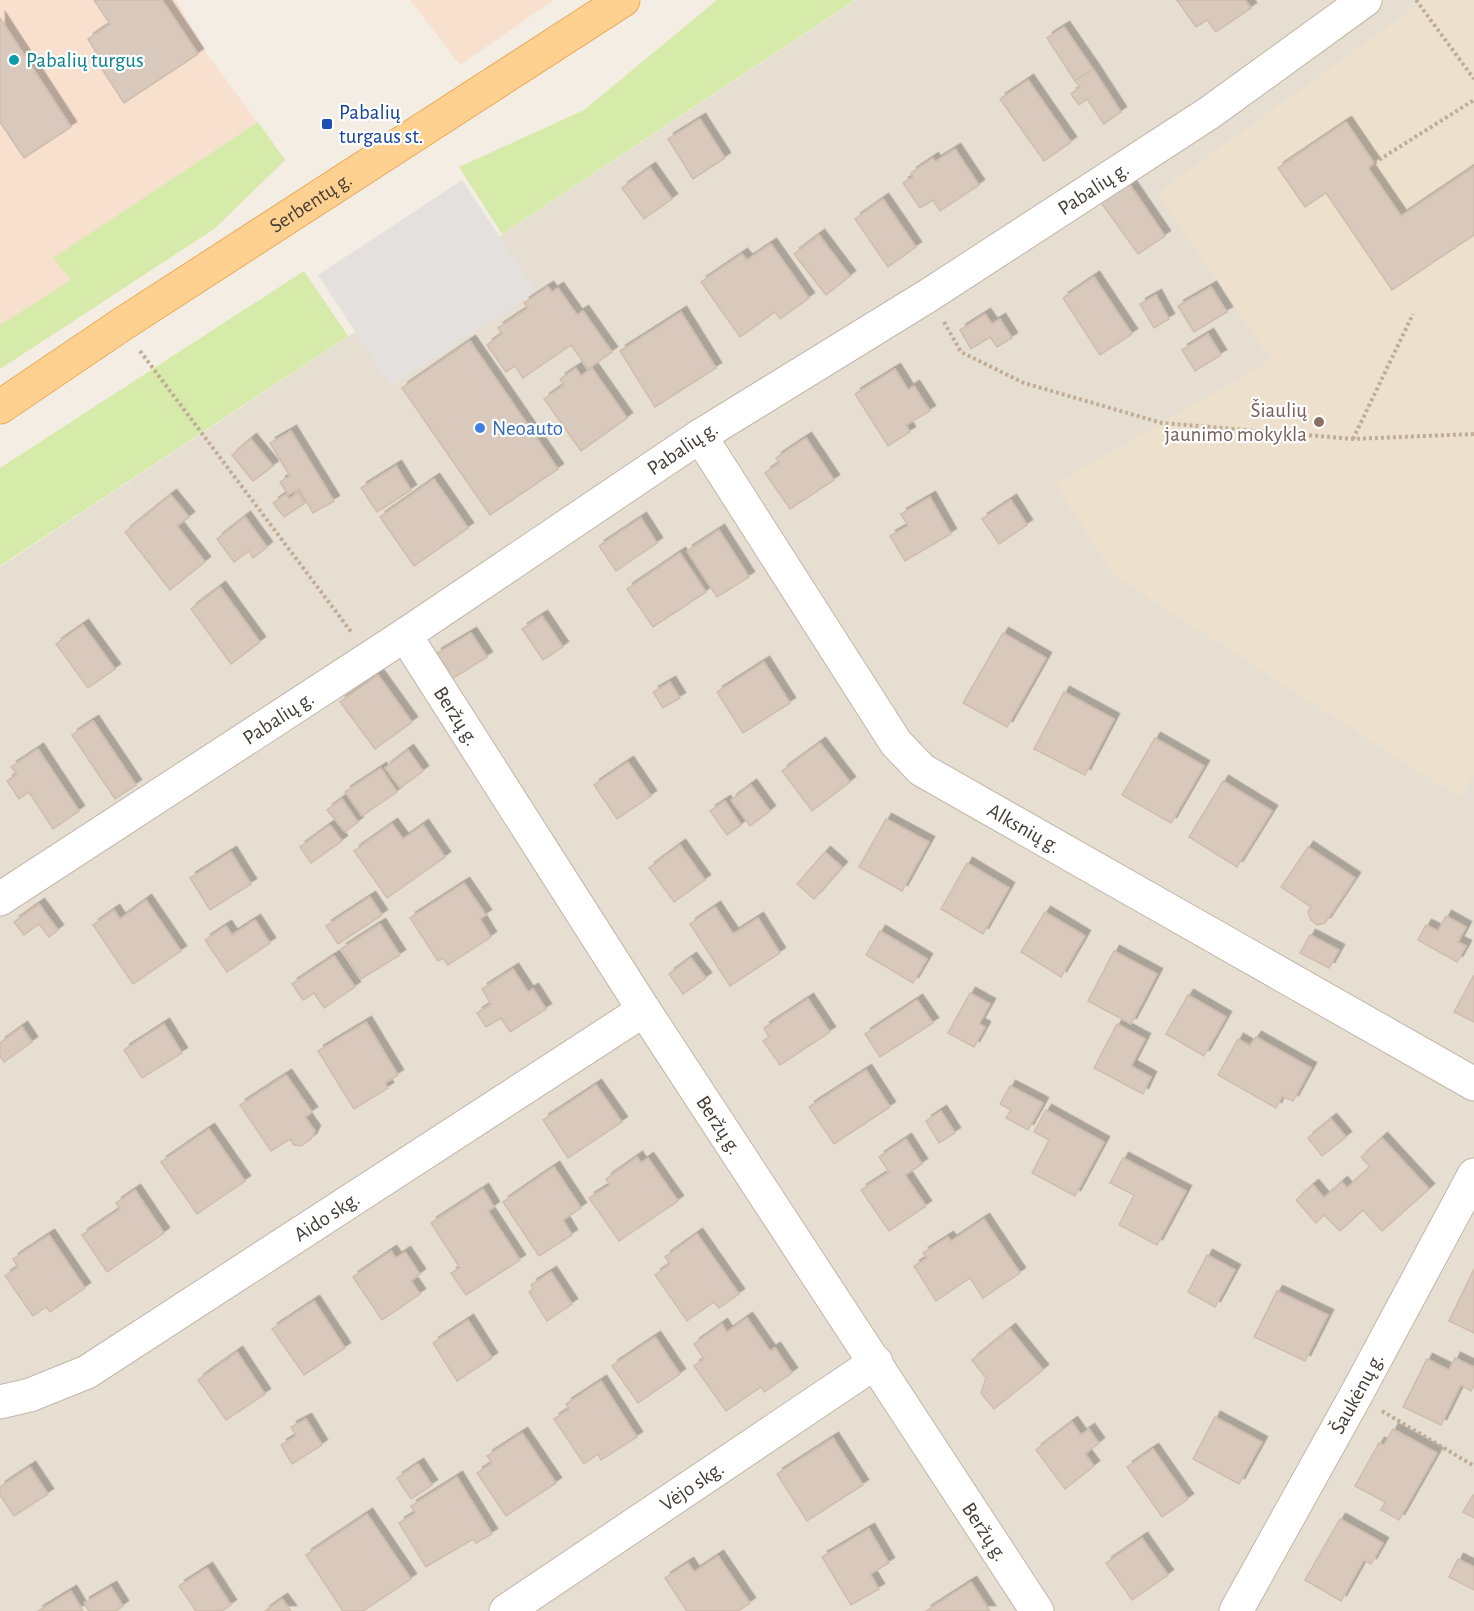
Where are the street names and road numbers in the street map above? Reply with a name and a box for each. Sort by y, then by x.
street label: Pabalių g. [1054,158,1132,219]
street label: Serbentų g. [266,168,355,236]
street label: Pabalių g. [643,417,721,479]
street label: Beržų g. [430,683,483,749]
street label: Pabalių g. [239,687,317,748]
street label: Alksnių g. [984,799,1064,857]
street label: Beržų g. [692,1092,746,1158]
street label: Aido skg. [290,1187,363,1245]
street label: Šaukėnų g. [1324,1349,1387,1437]
street label: Vėjo skg. [656,1457,728,1515]
street label: Beržų g. [958,1499,1012,1565]

